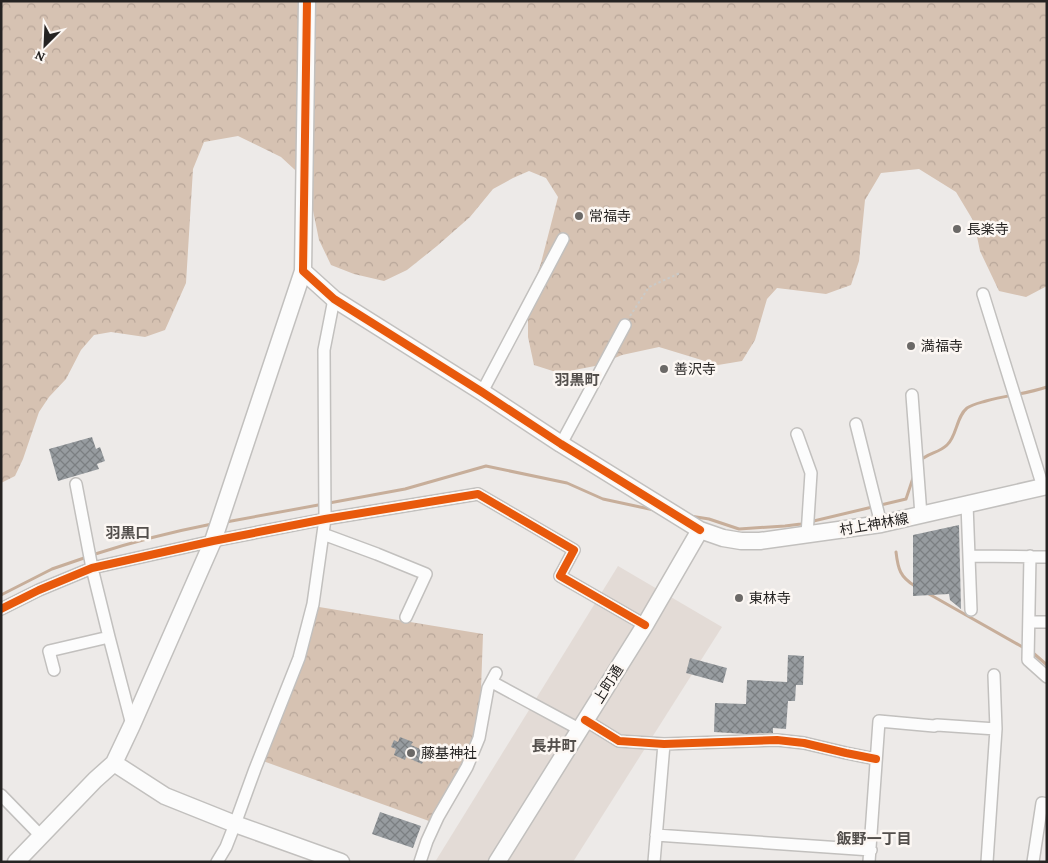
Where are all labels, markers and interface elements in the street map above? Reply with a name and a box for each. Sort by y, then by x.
north arrow [20,20,70,70]
text: N [32,47,47,66]
place label: 常福寺 [589,208,631,224]
marker: 常福寺 [573,210,585,222]
place label: 長楽寺 [967,221,1009,237]
marker: 長楽寺 [951,223,963,235]
place label: 満福寺 [921,338,963,354]
marker: 満福寺 [905,340,917,352]
place label: 善沢寺 [674,361,716,377]
marker: 善沢寺 [658,363,670,375]
district label: 羽黒町 [554,372,600,388]
street label: 村上神林線 [838,510,910,538]
district label: 羽黒口 [105,525,151,541]
place label: 東林寺 [749,590,791,606]
marker: 東林寺 [733,592,745,604]
street label: 上町通 [590,662,626,706]
district label: 長井町 [531,737,577,754]
place label: 藤基神社 [421,745,477,761]
marker: 藤基神社 [405,747,417,759]
district label: 飯野一丁目 [836,831,912,847]

